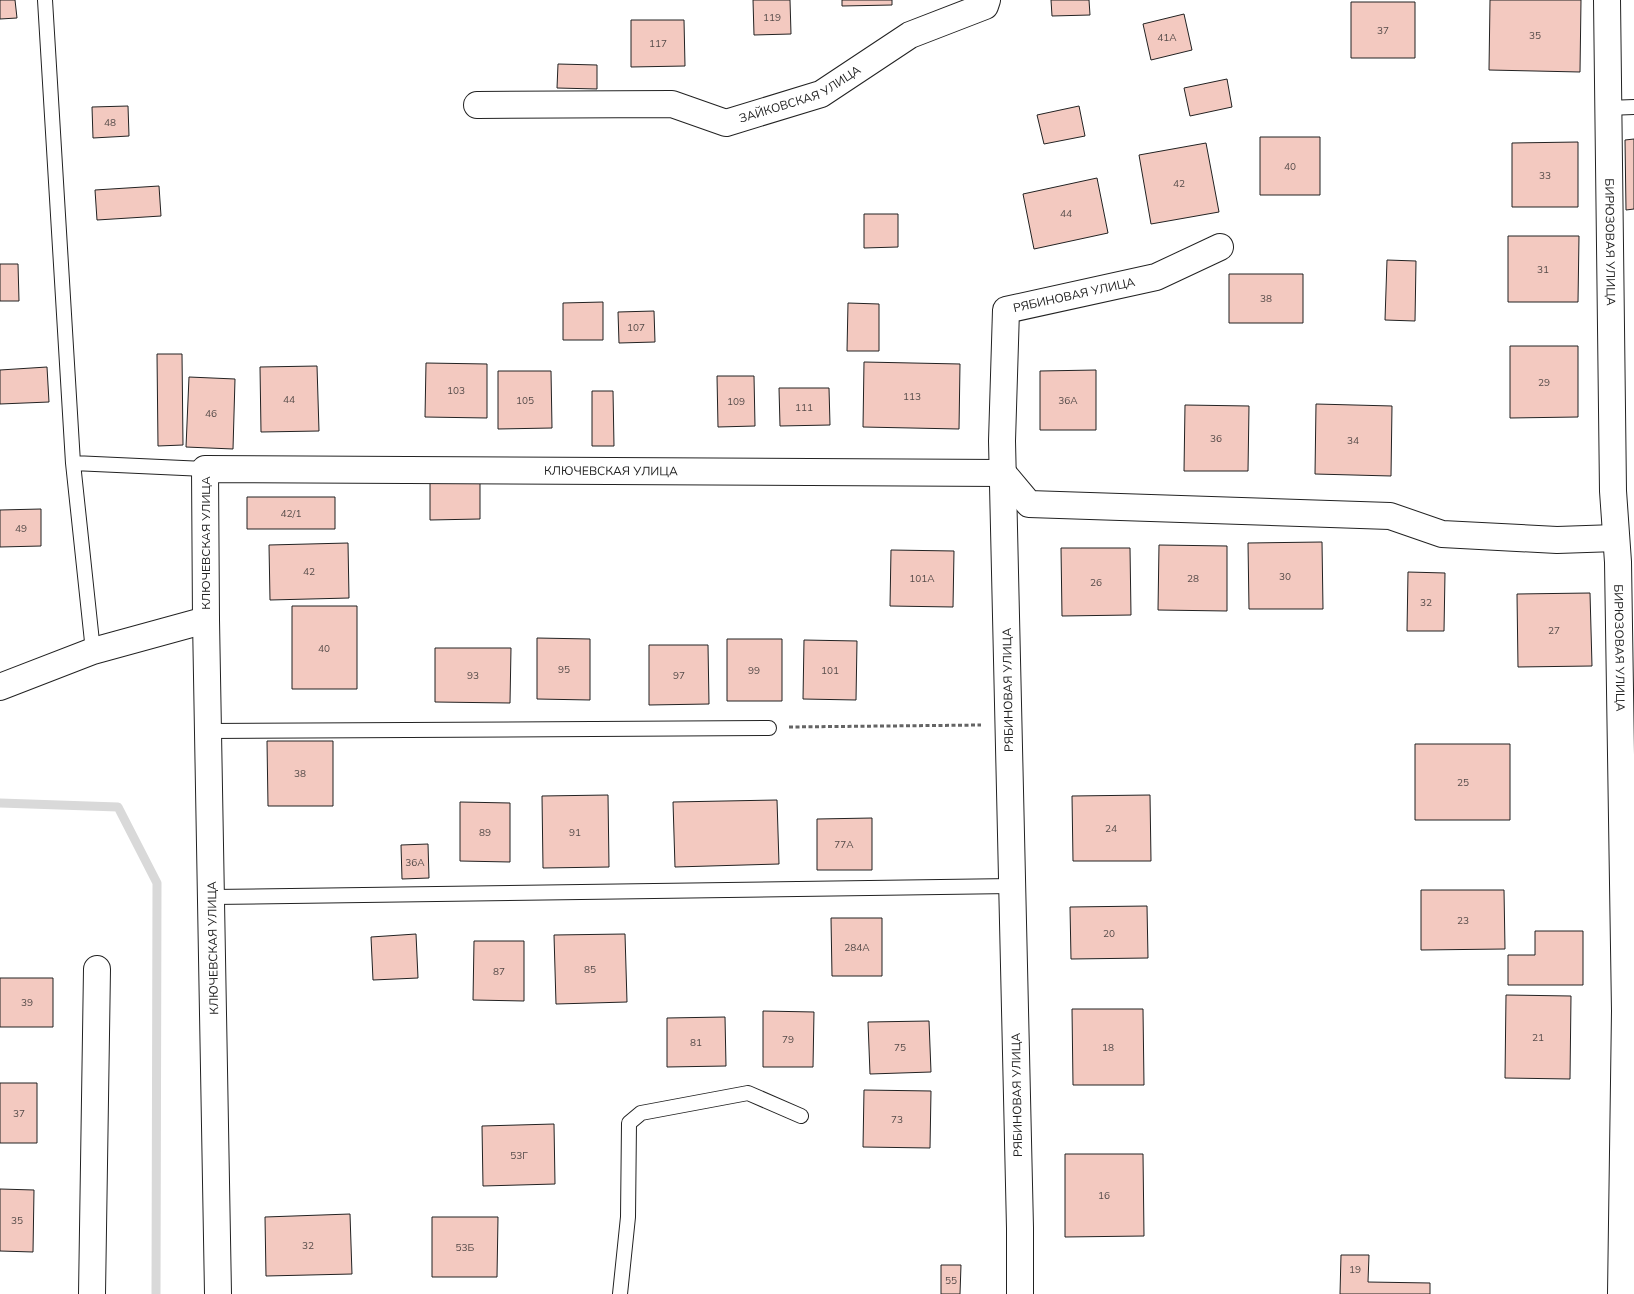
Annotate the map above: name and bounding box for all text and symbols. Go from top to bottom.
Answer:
house number: 119 [763,11,781,24]
house number: 37 [1377,24,1389,37]
house number: 35 [1529,29,1541,42]
house number: 41А [1157,31,1177,44]
house number: 117 [649,37,667,50]
street label: ЗАЙКОВСКАЯ УЛИЦА [737,62,863,126]
house number: 48 [104,116,116,129]
house number: 40 [1284,160,1296,173]
house number: 33 [1539,169,1551,182]
house number: 42 [1173,177,1185,190]
street label: БИРЮЗОВАЯ УЛИЦА [1602,178,1619,306]
house number: 44 [1060,207,1072,220]
house number: 31 [1537,263,1549,276]
street label: РЯБИНОВАЯ УЛИЦА [1012,274,1137,315]
house number: 38 [1260,292,1272,305]
house number: 107 [627,321,645,334]
house number: 29 [1538,376,1550,389]
house number: 103 [447,384,465,397]
house number: 113 [903,390,921,403]
house number: 44 [283,393,295,406]
house number: 105 [516,394,534,407]
house number: 36А [1058,394,1078,407]
house number: 109 [727,395,745,408]
house number: 111 [795,401,813,414]
house number: 46 [205,407,217,420]
house number: 36 [1210,432,1222,445]
house number: 34 [1347,434,1359,447]
street label: КЛЮЧЕВСКАЯ УЛИЦА [544,463,678,478]
street label: КЛЮЧЕВСКАЯ УЛИЦА [198,476,213,610]
house number: 42/1 [281,507,301,520]
house number: 49 [15,522,27,535]
house number: 42 [303,565,315,578]
house number: 30 [1279,570,1291,583]
house number: 101А [909,572,935,585]
house number: 28 [1187,572,1199,585]
house number: 26 [1090,576,1102,589]
street label: БИРЮЗОВАЯ УЛИЦА [1611,584,1628,712]
house number: 32 [1420,596,1432,609]
house number: 27 [1548,624,1560,637]
street label: РЯБИНОВАЯ УЛИЦА [999,628,1016,752]
house number: 40 [318,642,330,655]
house number: 95 [558,663,570,676]
house number: 99 [748,664,760,677]
house number: 101 [821,664,839,677]
house number: 93 [467,669,479,682]
house number: 97 [673,669,685,682]
house number: 38 [294,767,306,780]
house number: 25 [1457,776,1469,789]
house number: 24 [1105,822,1117,835]
house number: 89 [479,826,491,839]
house number: 91 [569,826,581,839]
house number: 77А [834,838,854,851]
house number: 36А [405,856,425,869]
street label: КЛЮЧЕВСКАЯ УЛИЦА [204,881,221,1015]
house number: 23 [1457,914,1469,927]
house number: 20 [1103,927,1115,940]
house number: 284А [844,941,870,954]
house number: 85 [584,963,596,976]
house number: 87 [493,965,505,978]
house number: 39 [21,996,33,1009]
house number: 21 [1532,1031,1544,1044]
house number: 79 [782,1033,794,1046]
street label: РЯБИНОВАЯ УЛИЦА [1008,1033,1025,1157]
house number: 81 [690,1036,702,1049]
house number: 75 [894,1041,906,1054]
house number: 18 [1102,1041,1114,1054]
house number: 37 [13,1107,25,1120]
house number: 73 [891,1113,903,1126]
house number: 53Г [510,1149,528,1162]
house number: 16 [1098,1189,1110,1202]
house number: 35 [11,1214,23,1227]
house number: 32 [302,1239,314,1252]
house number: 53Б [456,1241,475,1254]
house number: 19 [1349,1263,1361,1276]
house number: 55 [945,1274,957,1287]

